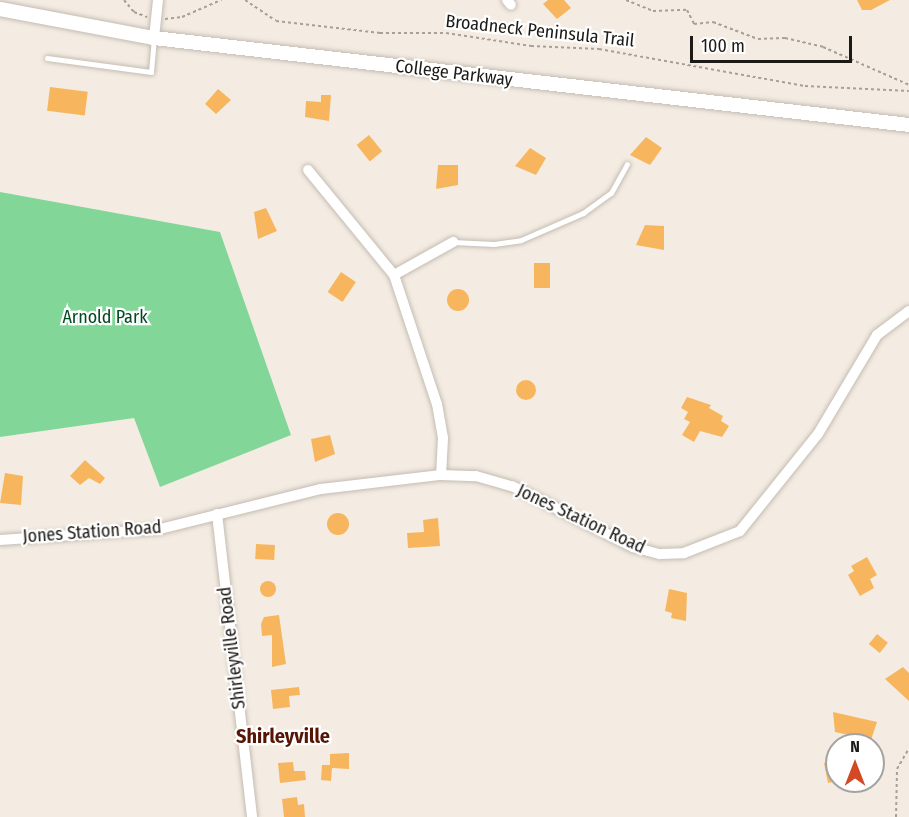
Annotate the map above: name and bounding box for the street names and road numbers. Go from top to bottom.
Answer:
street label: Broadneck Peninsula Trail [444,10,636,52]
street label: College Parkway [394,55,514,91]
street label: Jones Station Road [513,480,649,558]
street label: Jones Station Road [22,516,162,548]
street label: Shirleyville Road [214,586,250,710]

